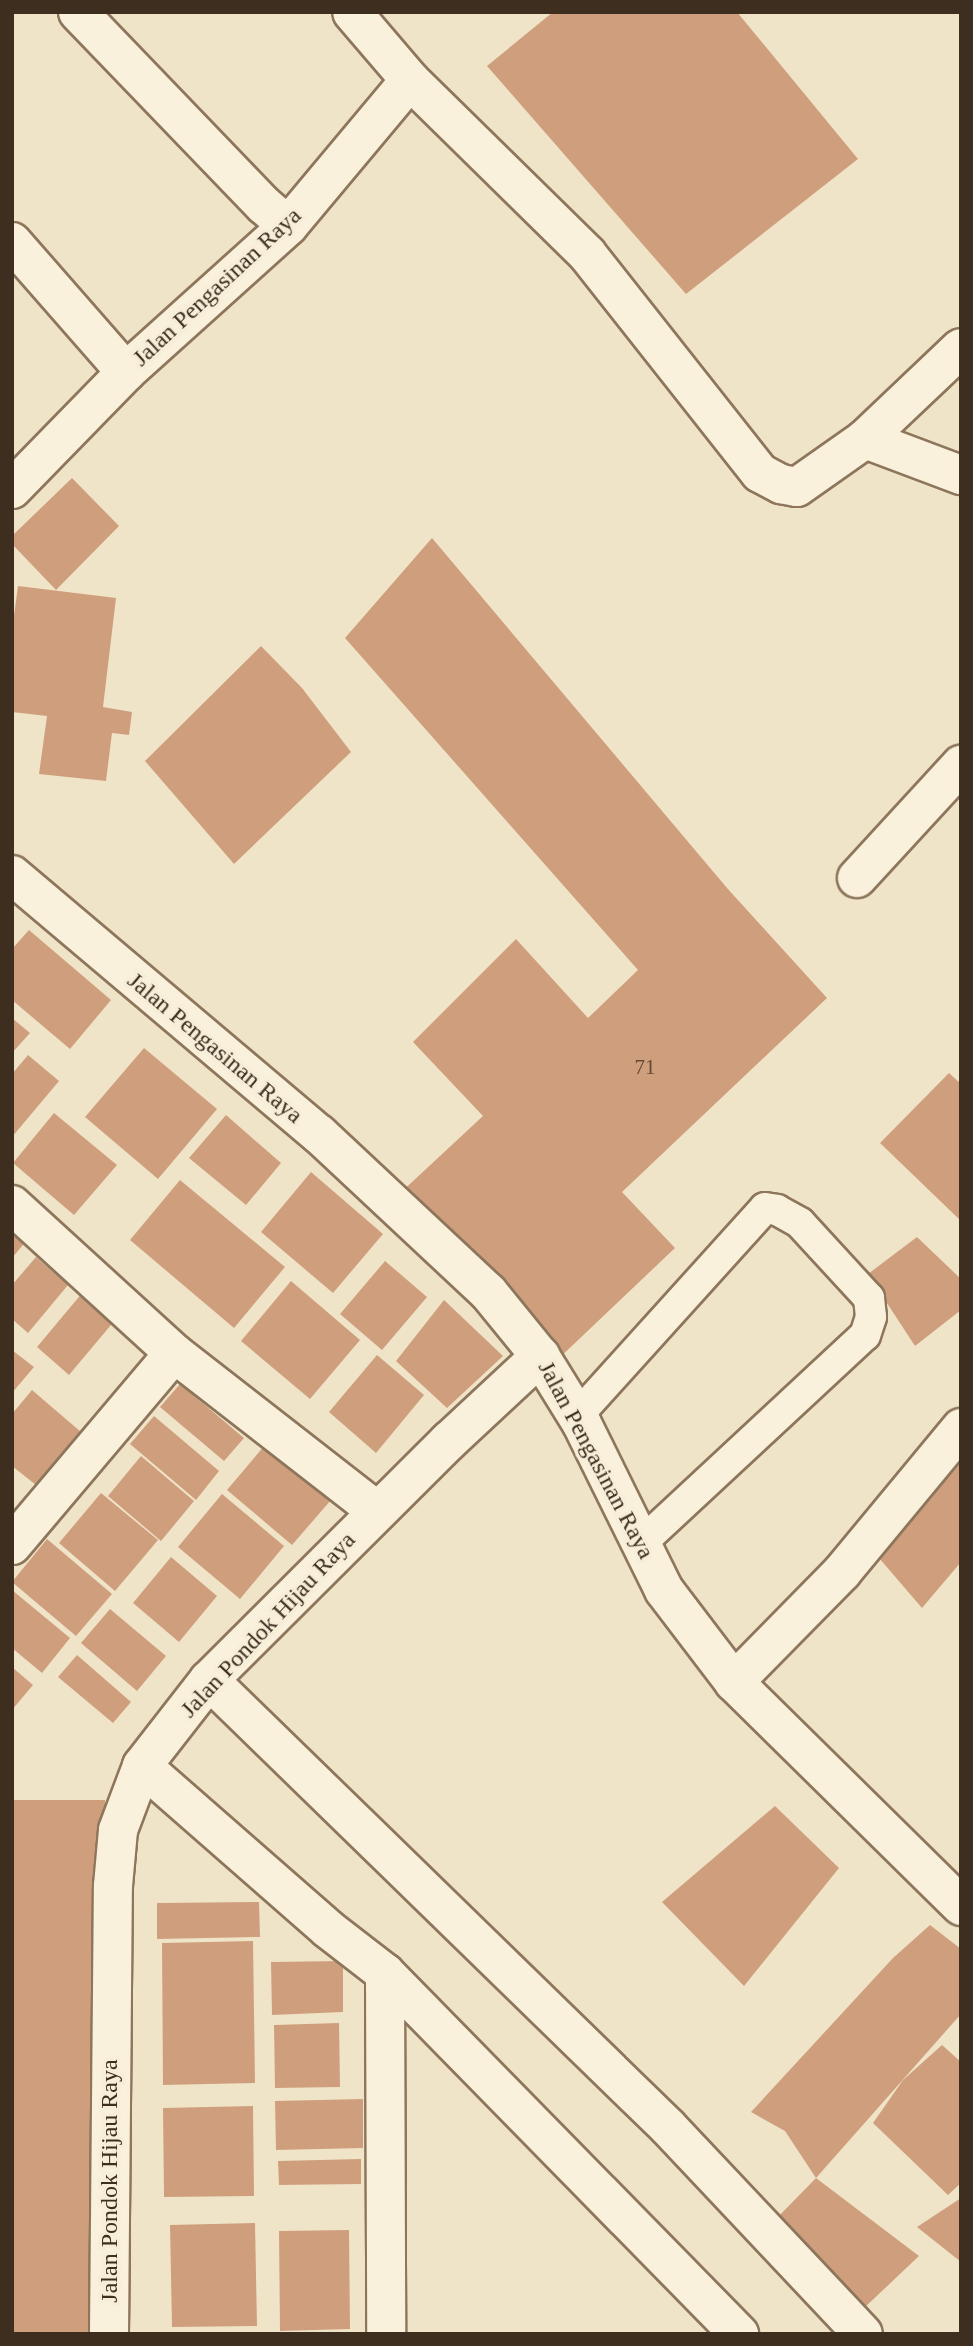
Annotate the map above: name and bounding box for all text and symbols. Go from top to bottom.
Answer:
street label: Jalan Pengasinan Raya [127,201,307,373]
street label: Jalan Pengasinan Raya [122,966,308,1130]
house number: 71 [634,1054,656,1080]
street label: Jalan Pengasinan Raya [532,1356,660,1564]
street label: Jalan Pondok Hijau Raya [175,1526,361,1724]
street label: Jalan Pondok Hijau Raya [96,2059,124,2303]

